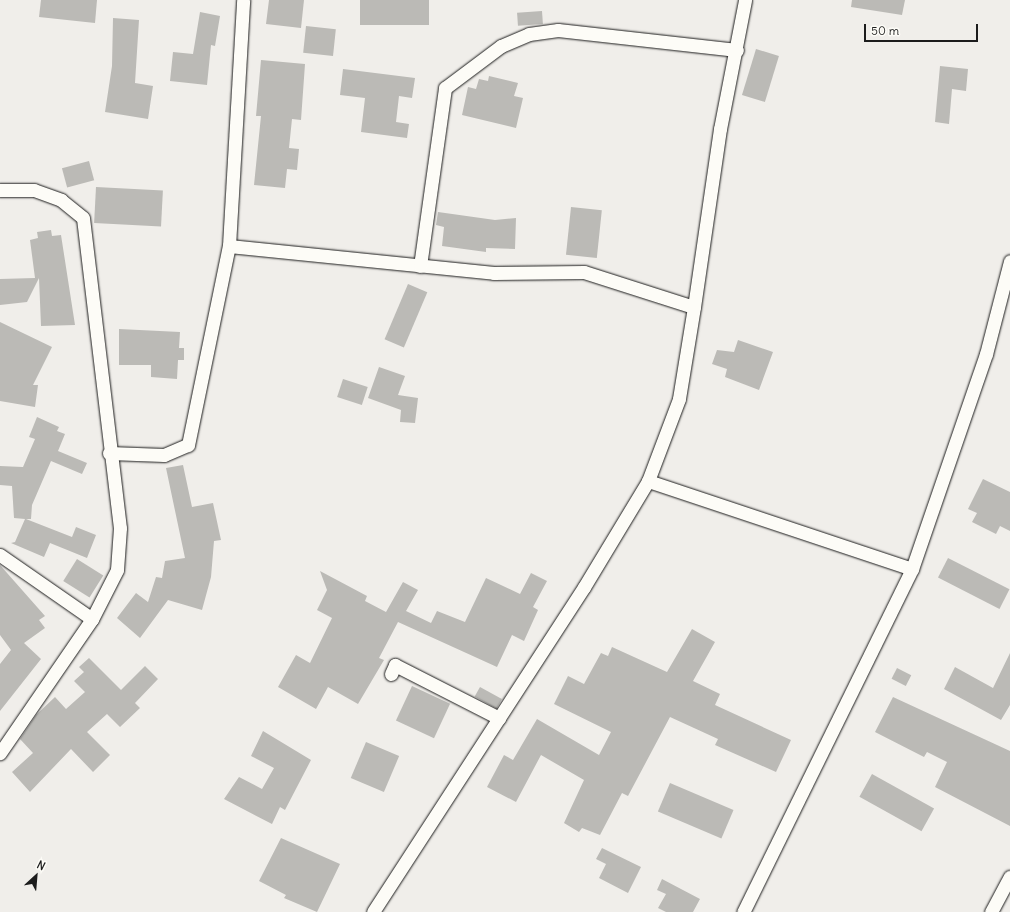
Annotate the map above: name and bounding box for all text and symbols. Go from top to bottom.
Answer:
scale bar [866,16,980,42]
text: 50 m [871,23,899,38]
north arrow [16,856,56,896]
text: N [35,857,48,873]

